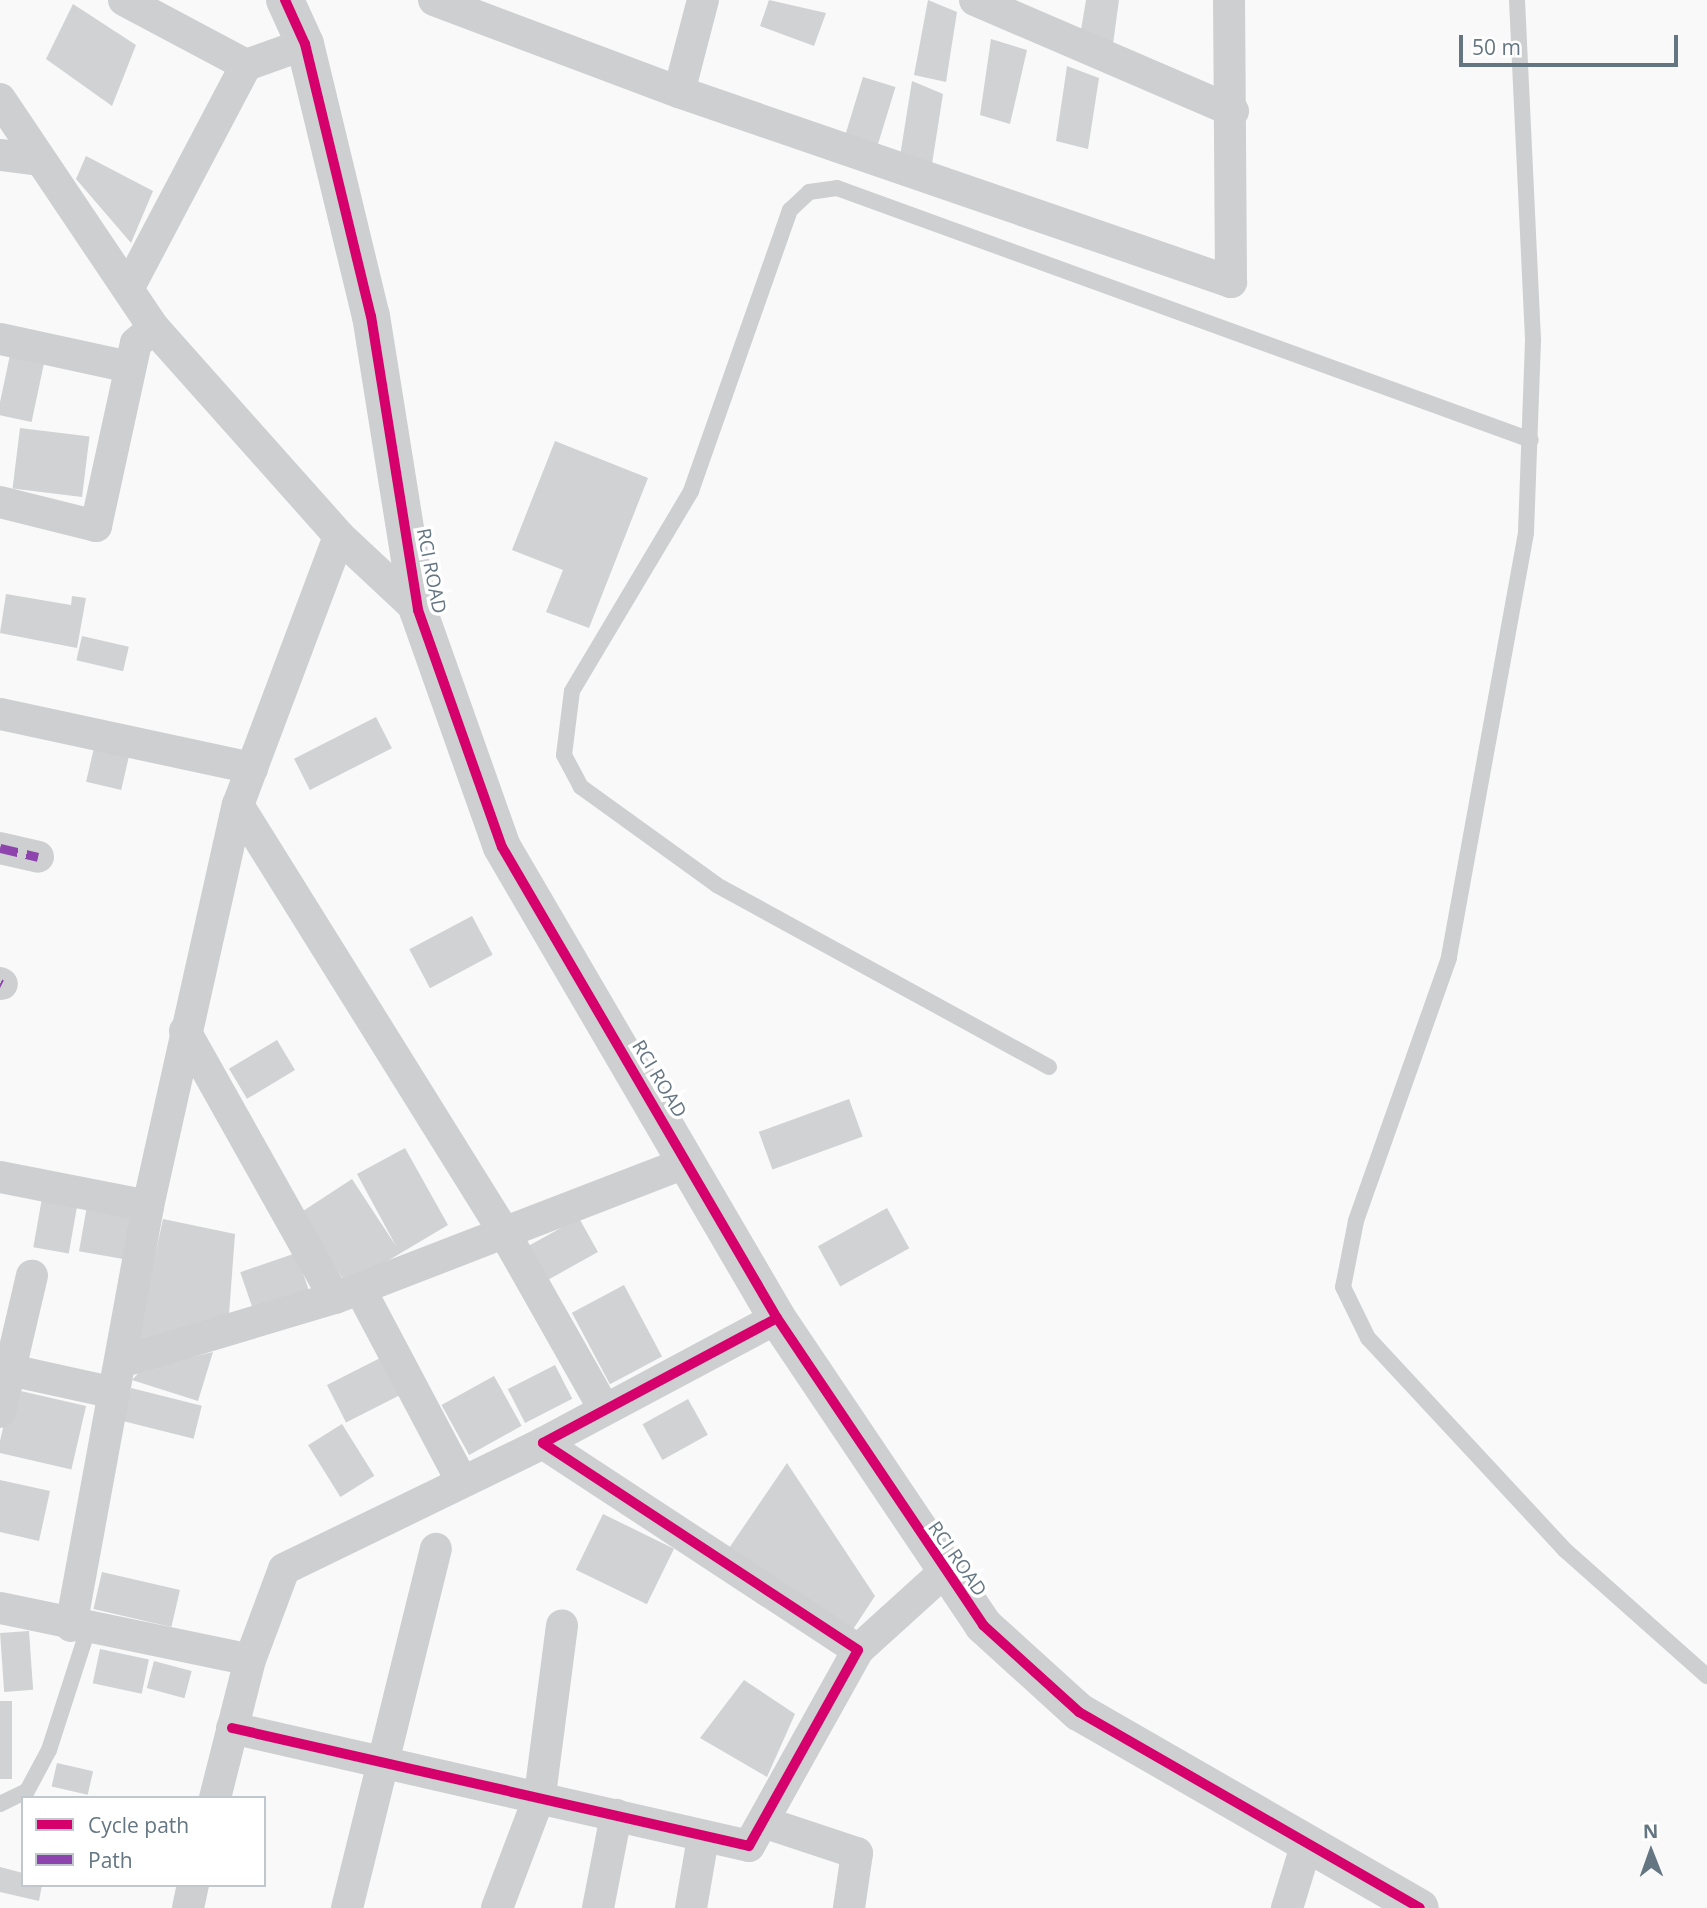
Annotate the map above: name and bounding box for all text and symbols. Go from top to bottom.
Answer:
scale bar [1462,21,1681,65]
text: 50 m [1472,33,1521,61]
street label: RCI ROAD [412,526,450,616]
street label: RCI ROAD [627,1036,691,1122]
street label: RCI ROAD [923,1517,991,1601]
legend [21,1796,266,1887]
text: Cycle path [88,1811,189,1839]
north arrow [1616,1817,1686,1887]
text: N [1643,1818,1659,1844]
text: Path [88,1846,133,1874]

